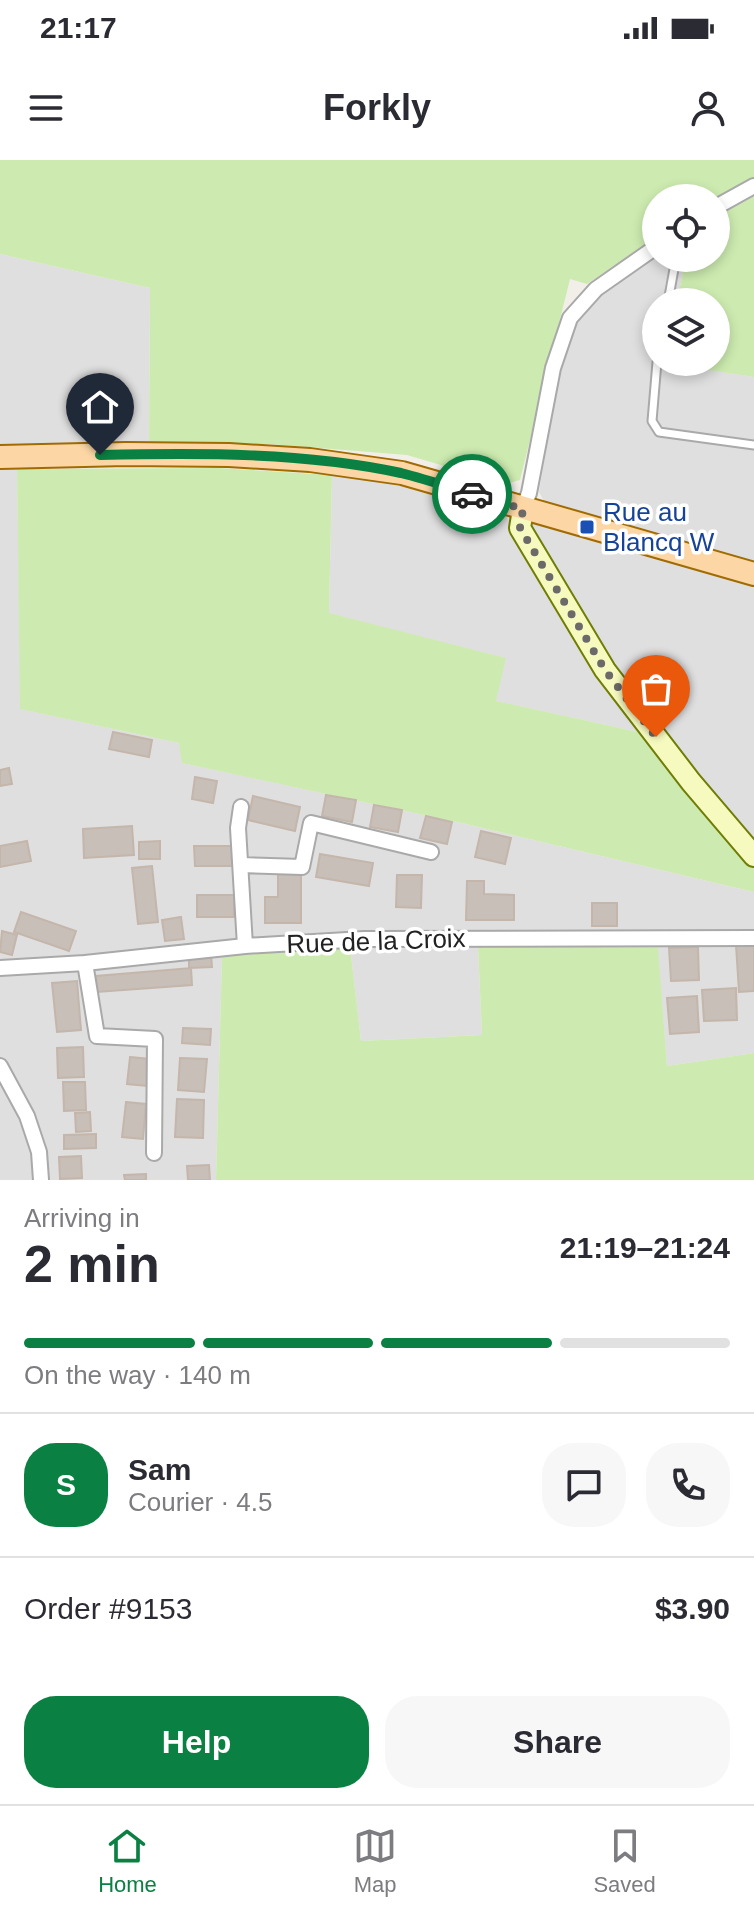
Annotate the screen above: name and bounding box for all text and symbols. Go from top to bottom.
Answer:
text: 21:17 [40,11,117,44]
icon: menu [24,86,68,130]
icon: person [686,86,730,130]
text: Forkly [323,87,431,128]
map controls [642,184,730,376]
button: locate [642,184,730,272]
button: layers [642,288,730,376]
pin [66,373,134,455]
icon: home [78,385,122,429]
courier [432,454,512,534]
icon: car [450,472,494,516]
place label: Rue au Blancq W [603,497,715,557]
marker: Rue au Blancq W [578,518,596,536]
pin [622,655,690,737]
icon: bag [634,667,678,711]
street label: Rue de la Croix [286,923,466,959]
text: Arriving in [24,1203,140,1233]
text: 21:19–21:24 [560,1231,730,1264]
text: 2 min [24,1235,160,1293]
text: On the way · 140 m [24,1360,251,1390]
button: chat [542,1443,626,1527]
button: phone [646,1443,730,1527]
text: Sam [128,1453,191,1486]
text: S [56,1468,76,1501]
text: Courier · 4.5 [128,1487,273,1517]
text: Order #9153 [24,1592,192,1625]
text: $3.90 [655,1592,730,1625]
button: Help [24,1696,369,1788]
button: Share [385,1696,730,1788]
tab: Home [98,1824,157,1898]
tab: Map [353,1824,397,1898]
tab: Saved [593,1824,656,1898]

